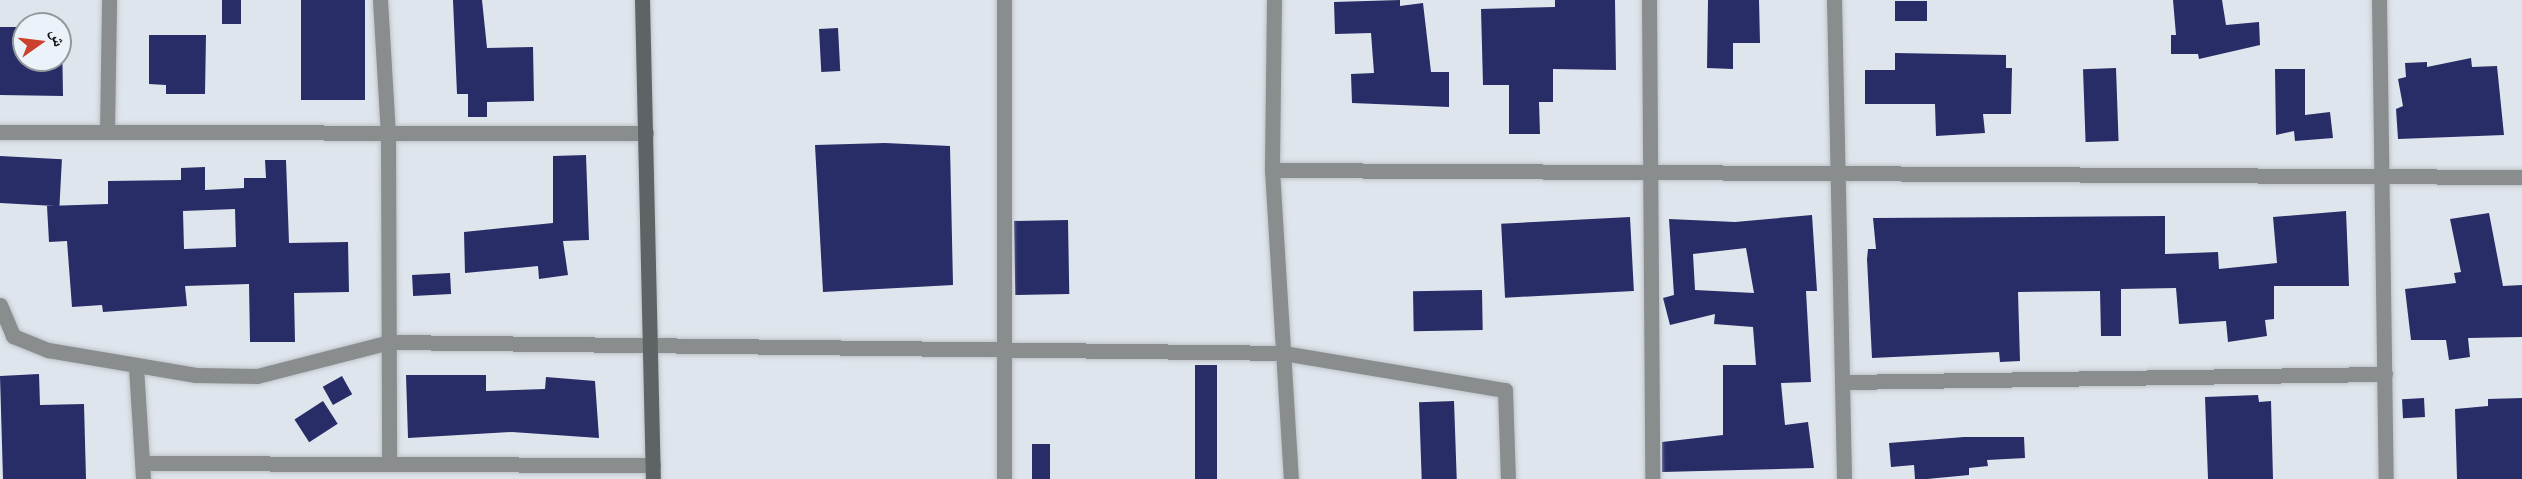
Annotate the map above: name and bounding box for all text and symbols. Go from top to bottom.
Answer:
north arrow [12,12,72,72]
text: ش [47,27,69,49]

